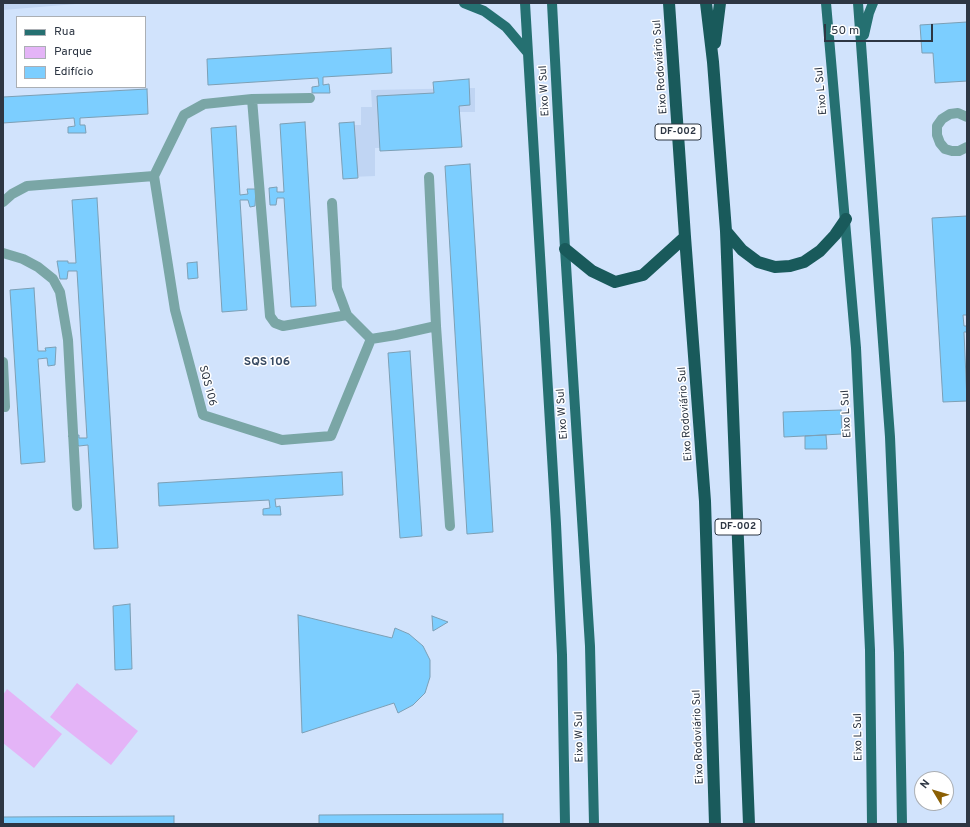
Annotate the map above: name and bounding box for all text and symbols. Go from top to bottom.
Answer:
legend [16,16,146,88]
scale bar [826,16,935,42]
street label: Eixo Rodoviário Sul [651,19,671,115]
text: 50 m [831,23,859,39]
text: Rua [54,24,75,40]
text: Parque [54,44,92,60]
text: Edifício [54,64,93,80]
street label: Eixo W Sul [537,65,553,117]
street label: Eixo L Sul [813,67,831,115]
road number: DF-002 [655,124,701,140]
district label: SQS 106 [244,356,290,370]
street label: SQS 106 [195,364,219,408]
street label: Eixo Rodoviário Sul [676,366,696,462]
street label: Eixo W Sul [555,388,571,440]
street label: Eixo L Sul [839,390,855,438]
road number: DF-002 [715,519,761,535]
street label: Eixo Rodoviário Sul [691,689,707,785]
street label: Eixo W Sul [573,711,587,763]
street label: Eixo L Sul [852,713,866,761]
north arrow [914,771,954,811]
text: N [917,777,933,792]

